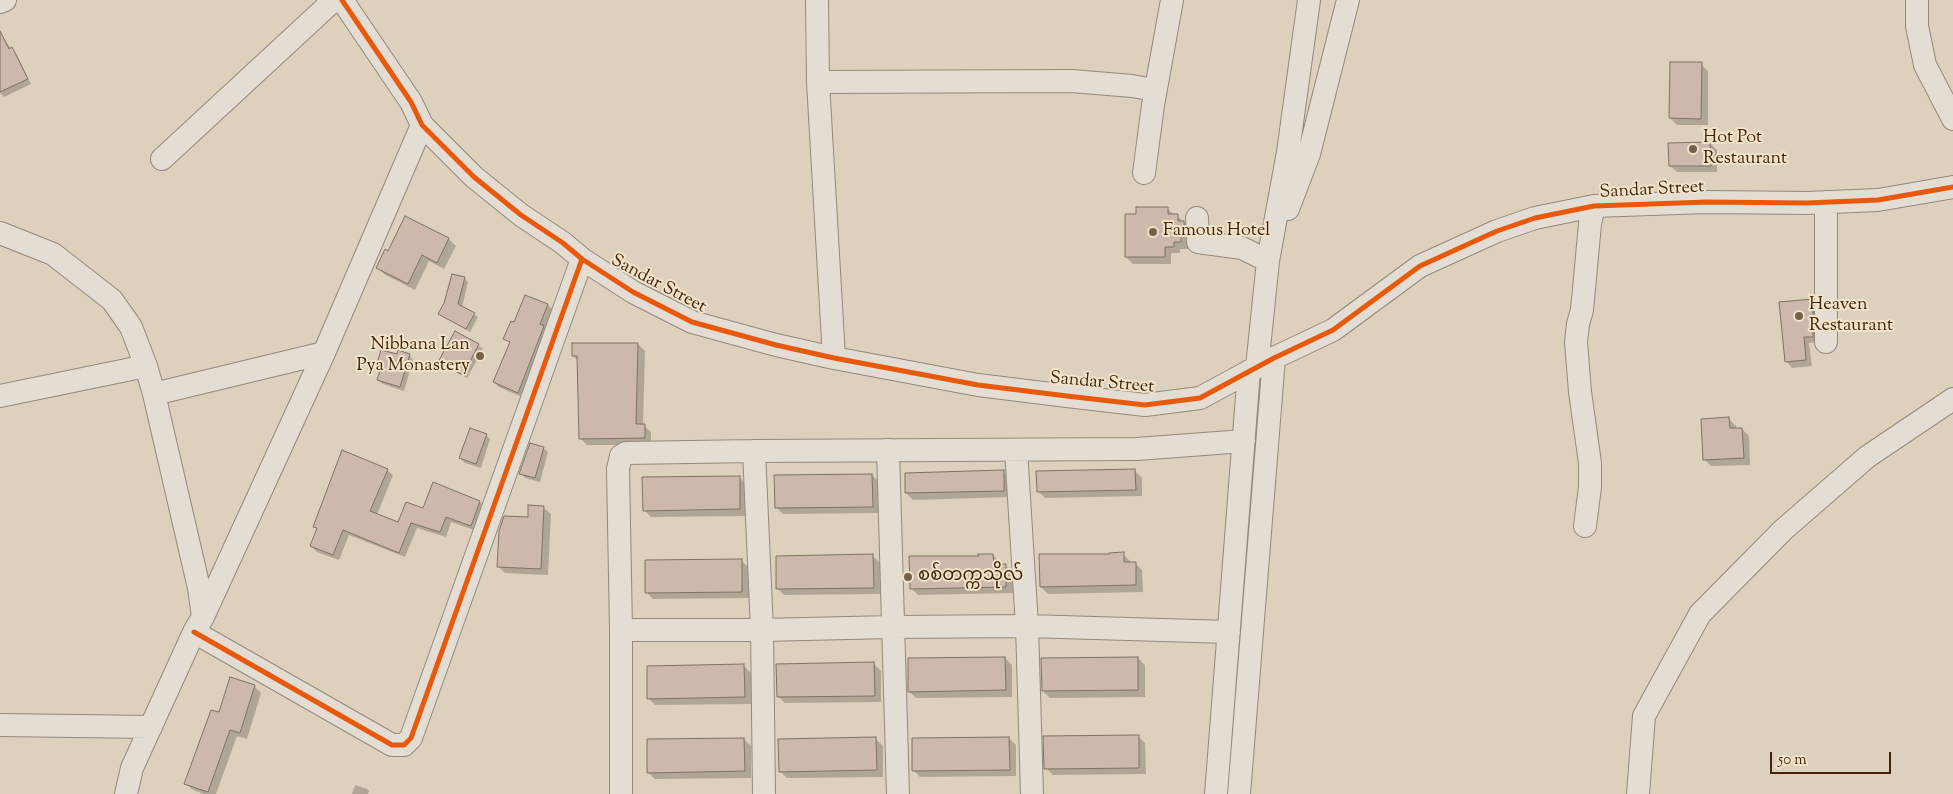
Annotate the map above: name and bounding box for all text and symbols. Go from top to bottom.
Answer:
place label: Hot Pot Restaurant [1703,128,1787,170]
marker: Hot Pot Restaurant [1687,143,1699,155]
street label: Sandar Street [1599,177,1705,205]
place label: Famous Hotel [1163,221,1270,243]
marker: Famous Hotel [1147,226,1159,238]
street label: Sandar Street [607,251,709,319]
place label: Heaven Restaurant [1809,295,1893,338]
marker: Heaven Restaurant [1793,310,1805,322]
place label: Nibbana Lan Pya Monastery [357,335,470,378]
marker: Nibbana Lan Pya Monastery [474,350,486,362]
street label: Sandar Street [1049,369,1155,399]
place label: စစ်‌တက္ကသိုလ် [918,566,1023,588]
marker: စစ်‌တက္ကသိုလ် [902,571,914,583]
scale bar [1773,742,1894,774]
text: 50 m [1778,750,1807,771]

